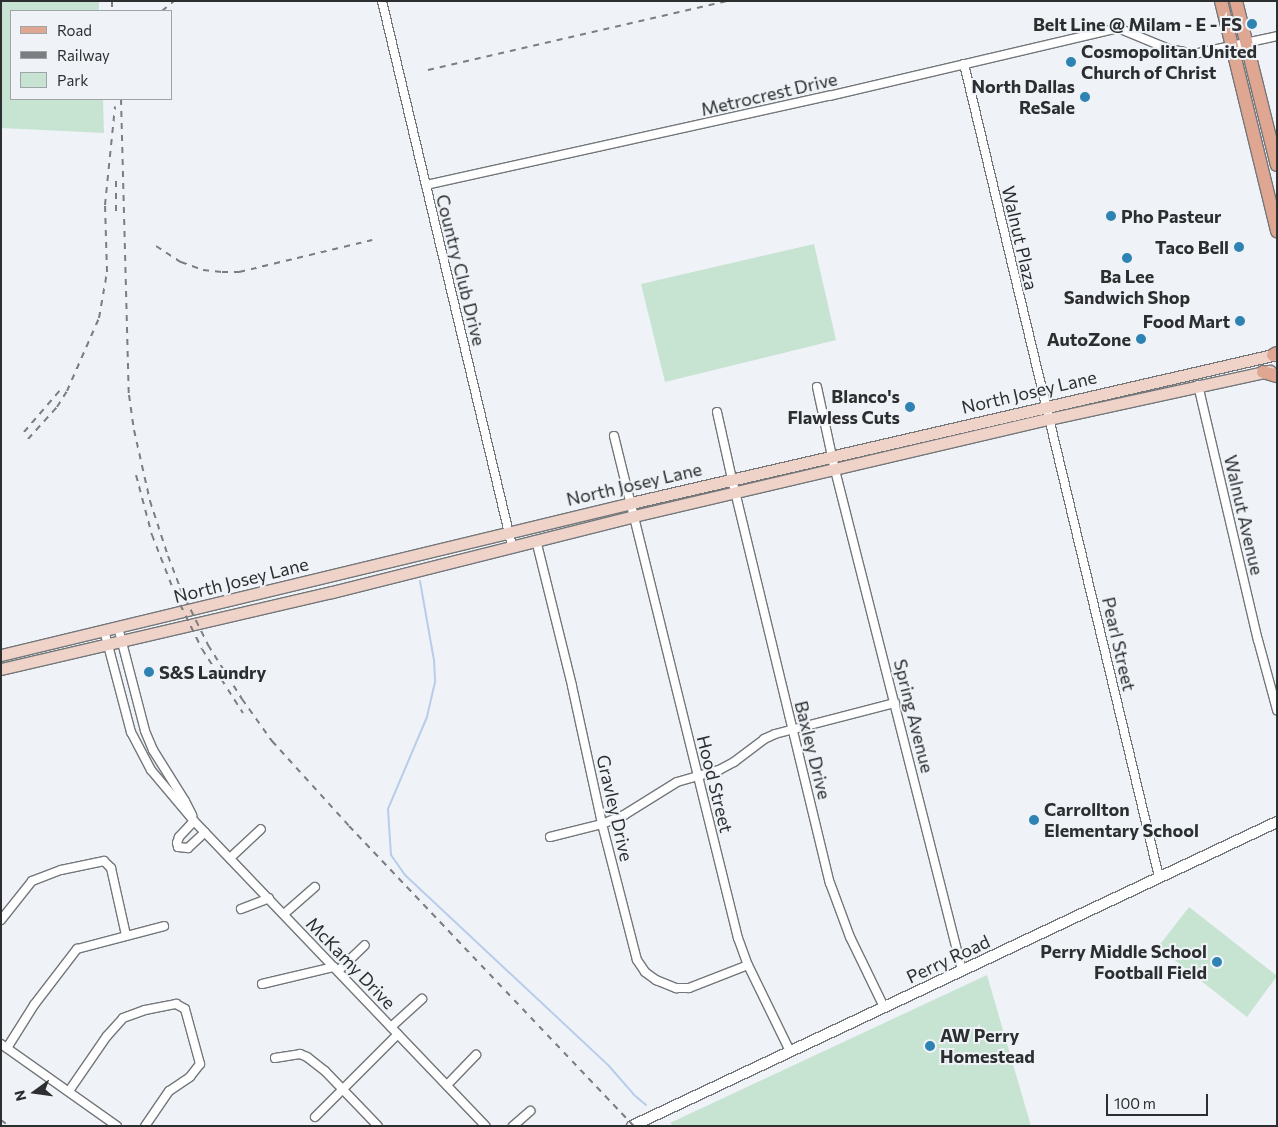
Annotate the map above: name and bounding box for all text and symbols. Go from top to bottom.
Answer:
legend [10,10,172,100]
place label: Belt Line @ Milam - E - FS [1033,13,1242,35]
marker: Belt Line @ Milam - E - FS [1246,18,1258,30]
text: Road [57,21,92,39]
place label: Cosmopolitan United Church of Christ [1081,41,1257,84]
text: Railway [57,46,110,64]
marker: Cosmopolitan United Church of Christ [1065,56,1077,68]
street label: Metrocrest Drive [699,68,839,120]
text: Park [57,71,88,89]
place label: North Dallas ReSale [971,76,1075,118]
marker: North Dallas ReSale [1079,91,1091,103]
street label: Walnut Plaza [998,184,1042,292]
street label: Country Club Drive [432,192,490,348]
place label: Pho Pasteur [1121,205,1221,227]
marker: Pho Pasteur [1105,210,1117,222]
place label: Taco Bell [1155,236,1229,258]
marker: Taco Bell [1233,241,1245,253]
marker: Ba Lee Sandwich Shop [1121,252,1133,264]
place label: Ba Lee Sandwich Shop [1064,266,1190,308]
place label: Food Mart [1143,310,1230,332]
marker: Food Mart [1234,315,1246,327]
place label: AutoZone [1047,328,1131,350]
marker: AutoZone [1135,333,1147,345]
street label: North Josey Lane [959,366,1099,418]
place label: Blanco's Flawless Cuts [787,386,900,428]
marker: Blanco's Flawless Cuts [904,401,916,413]
street label: Walnut Avenue [1220,453,1268,577]
street label: North Josey Lane [564,458,704,510]
street label: North Josey Lane [171,553,311,607]
street label: Pearl Street [1098,595,1140,693]
street label: Spring Avenue [889,657,939,775]
place label: S&S Laundry [159,661,266,683]
marker: S&S Laundry [143,666,155,678]
street label: Baxley Drive [790,699,836,801]
street label: Hood Street [692,733,738,835]
street label: Gravley Drive [592,753,638,863]
place label: Carrollton Elementary School [1044,799,1199,842]
marker: Carrollton Elementary School [1028,814,1040,826]
street label: McKamy Drive [302,913,400,1013]
street label: Perry Road [903,930,993,988]
place label: Perry Middle School Football Field [1040,941,1207,984]
marker: Perry Middle School Football Field [1211,956,1223,968]
place label: AW Perry Homestead [940,1025,1035,1068]
marker: AW Perry Homestead [924,1040,936,1052]
north arrow [10,1067,60,1117]
scale bar [1108,1084,1210,1116]
text: N [10,1089,29,1103]
text: 100 m [1114,1094,1156,1112]

